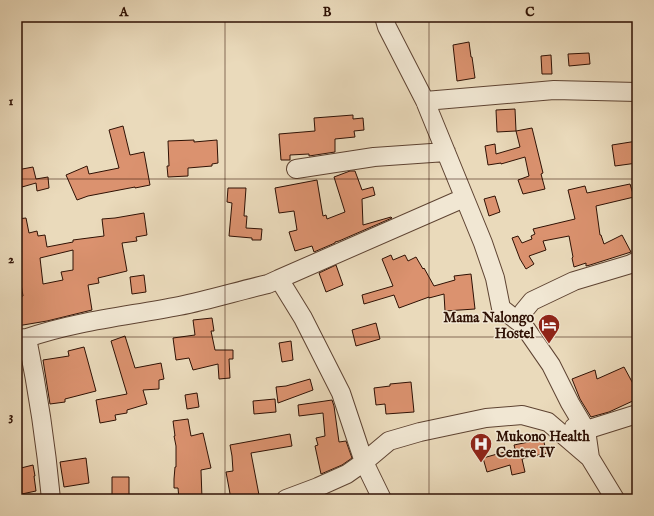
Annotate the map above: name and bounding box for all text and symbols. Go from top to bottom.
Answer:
text: A [119,4,130,21]
text: B [323,4,332,21]
text: C [525,4,535,21]
text: 1 [9,93,14,110]
text: 2 [8,251,14,268]
place label: Mama Nalongo Hostel [443,309,535,343]
hotel icon: Mama Nalongo Hostel [536,312,562,345]
text: 3 [9,408,14,425]
place label: Mukono Health Centre IV [496,428,590,462]
hospital icon: Mukono Health Centre IV [468,431,494,464]

